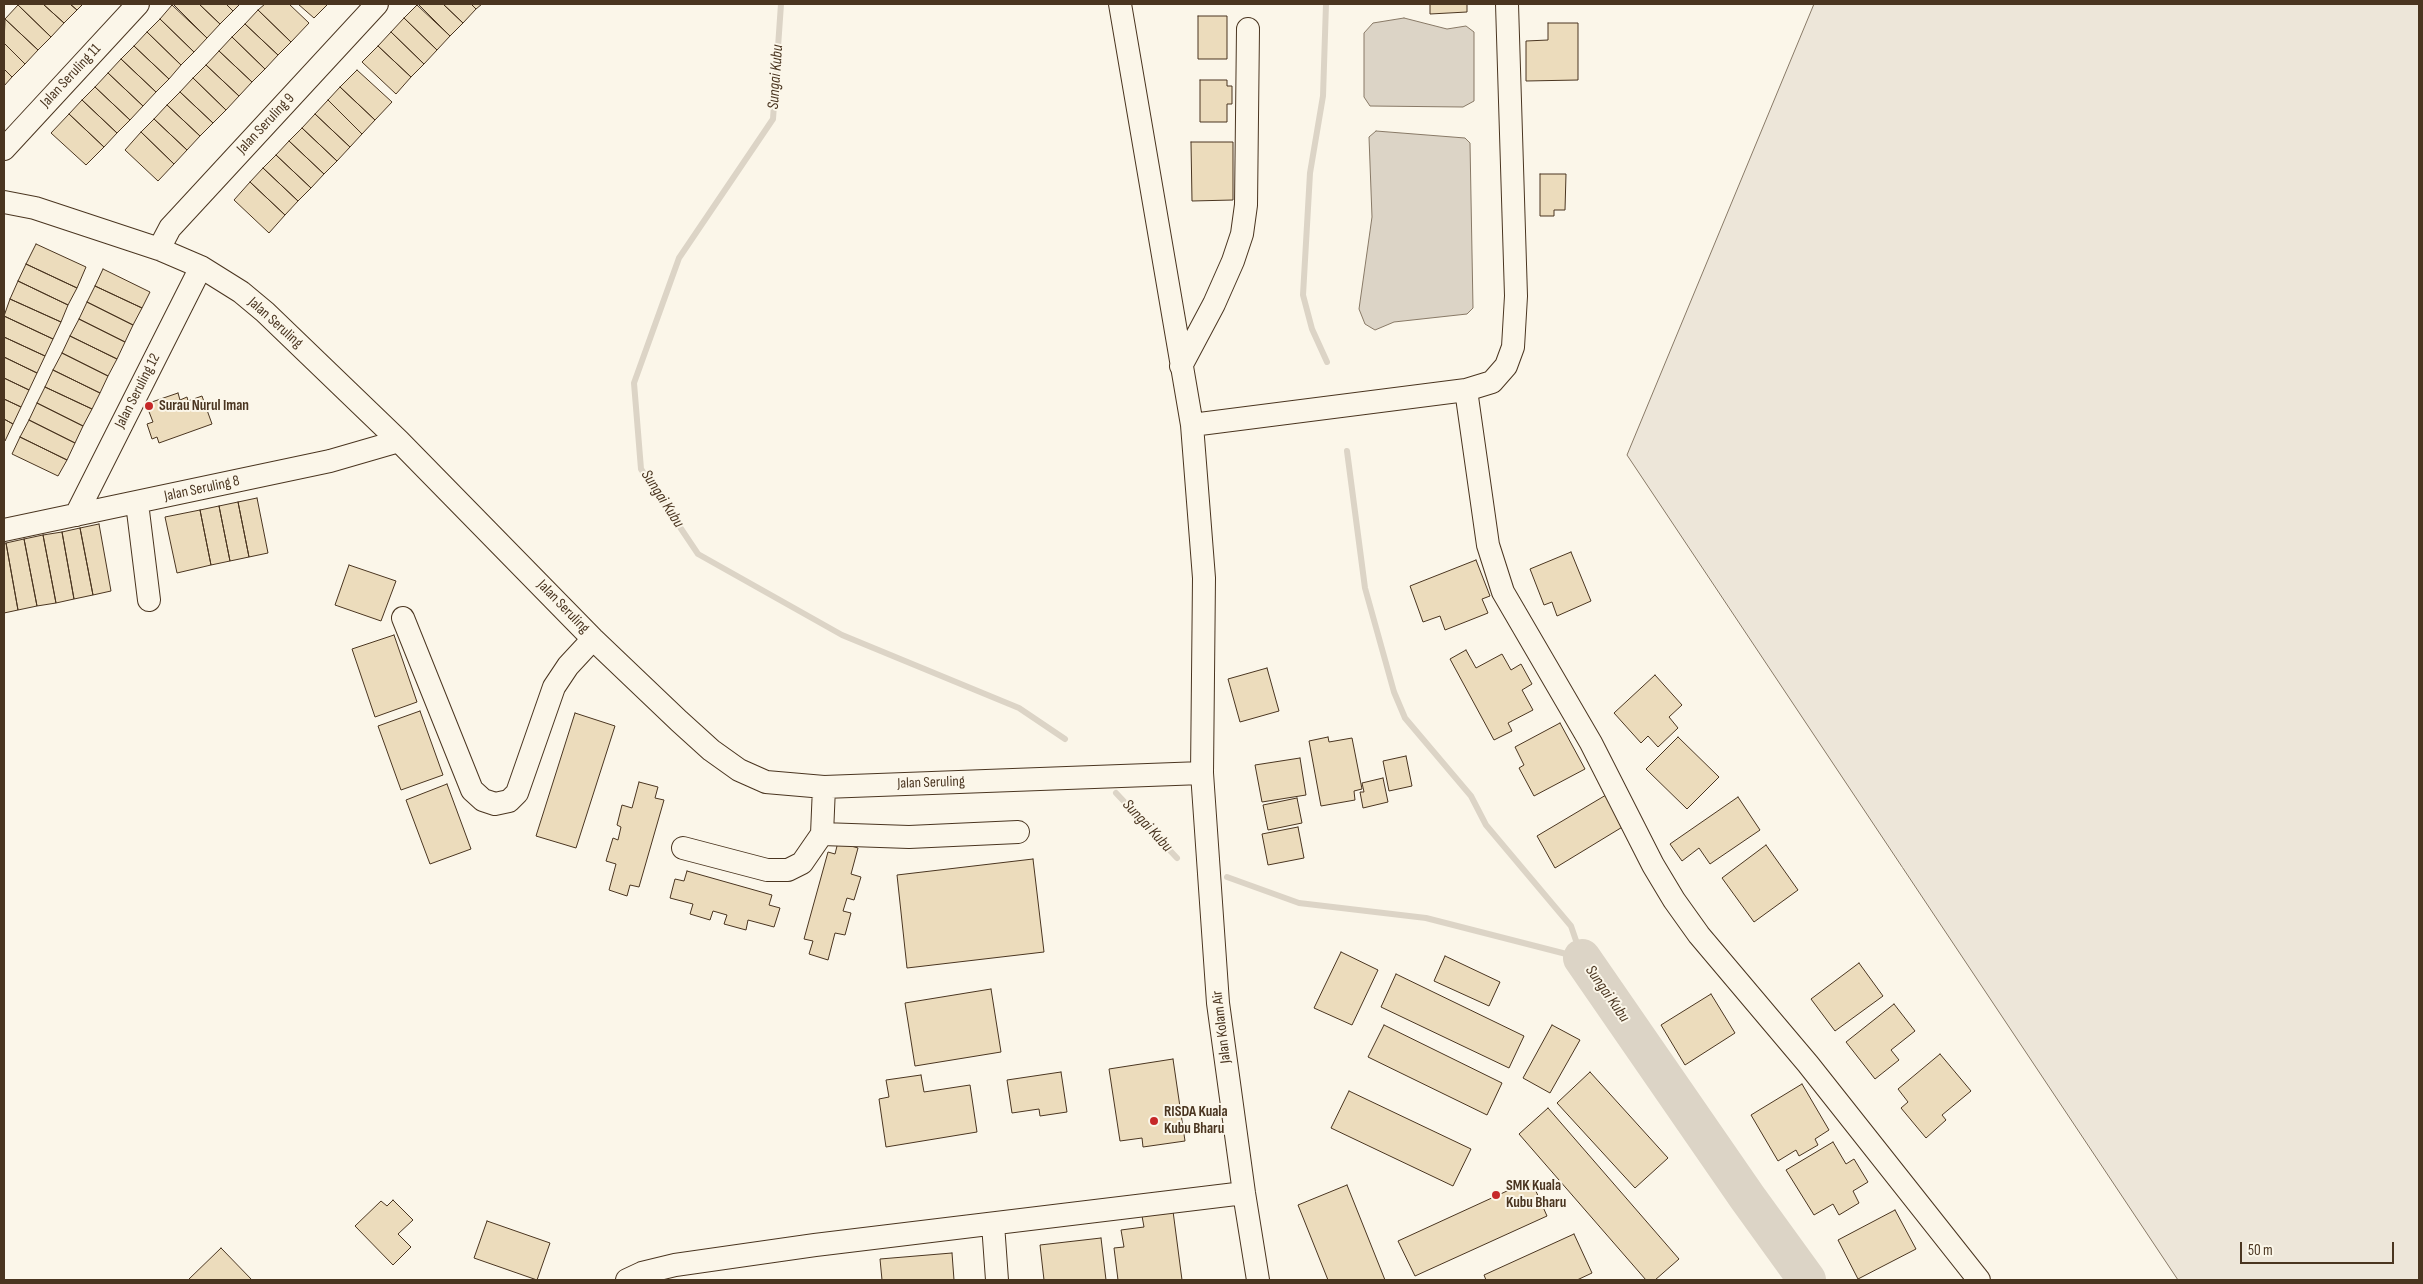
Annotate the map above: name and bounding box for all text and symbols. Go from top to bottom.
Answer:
street label: Jalan Seruling 11 [37,40,105,112]
water label: Sungai Kubu [764,44,788,110]
street label: Jalan Seruling 9 [233,90,299,158]
street label: Jalan Seruling [244,294,306,352]
street label: Jalan Seruling 12 [111,351,165,431]
place label: Surau Nurul Iman [159,397,249,415]
marker: Surau Nurul Iman [143,400,155,412]
water label: Sungai Kubu [636,467,688,531]
street label: Jalan Seruling 8 [163,472,241,506]
street label: Jalan Seruling [533,576,593,638]
street label: Jalan Seruling [897,773,965,793]
water label: Sungai Kubu [1118,796,1176,856]
water label: Sungai Kubu [1581,962,1633,1026]
street label: Jalan Kolam Air [1209,990,1235,1064]
place label: RISDA Kuala Kubu Bharu [1164,1103,1228,1138]
marker: RISDA Kuala Kubu Bharu [1148,1115,1160,1127]
place label: SMK Kuala Kubu Bharu [1506,1177,1566,1212]
marker: SMK Kuala Kubu Bharu [1490,1189,1502,1201]
scale bar [2243,1232,2397,1264]
text: 50 m [2248,1241,2273,1260]

